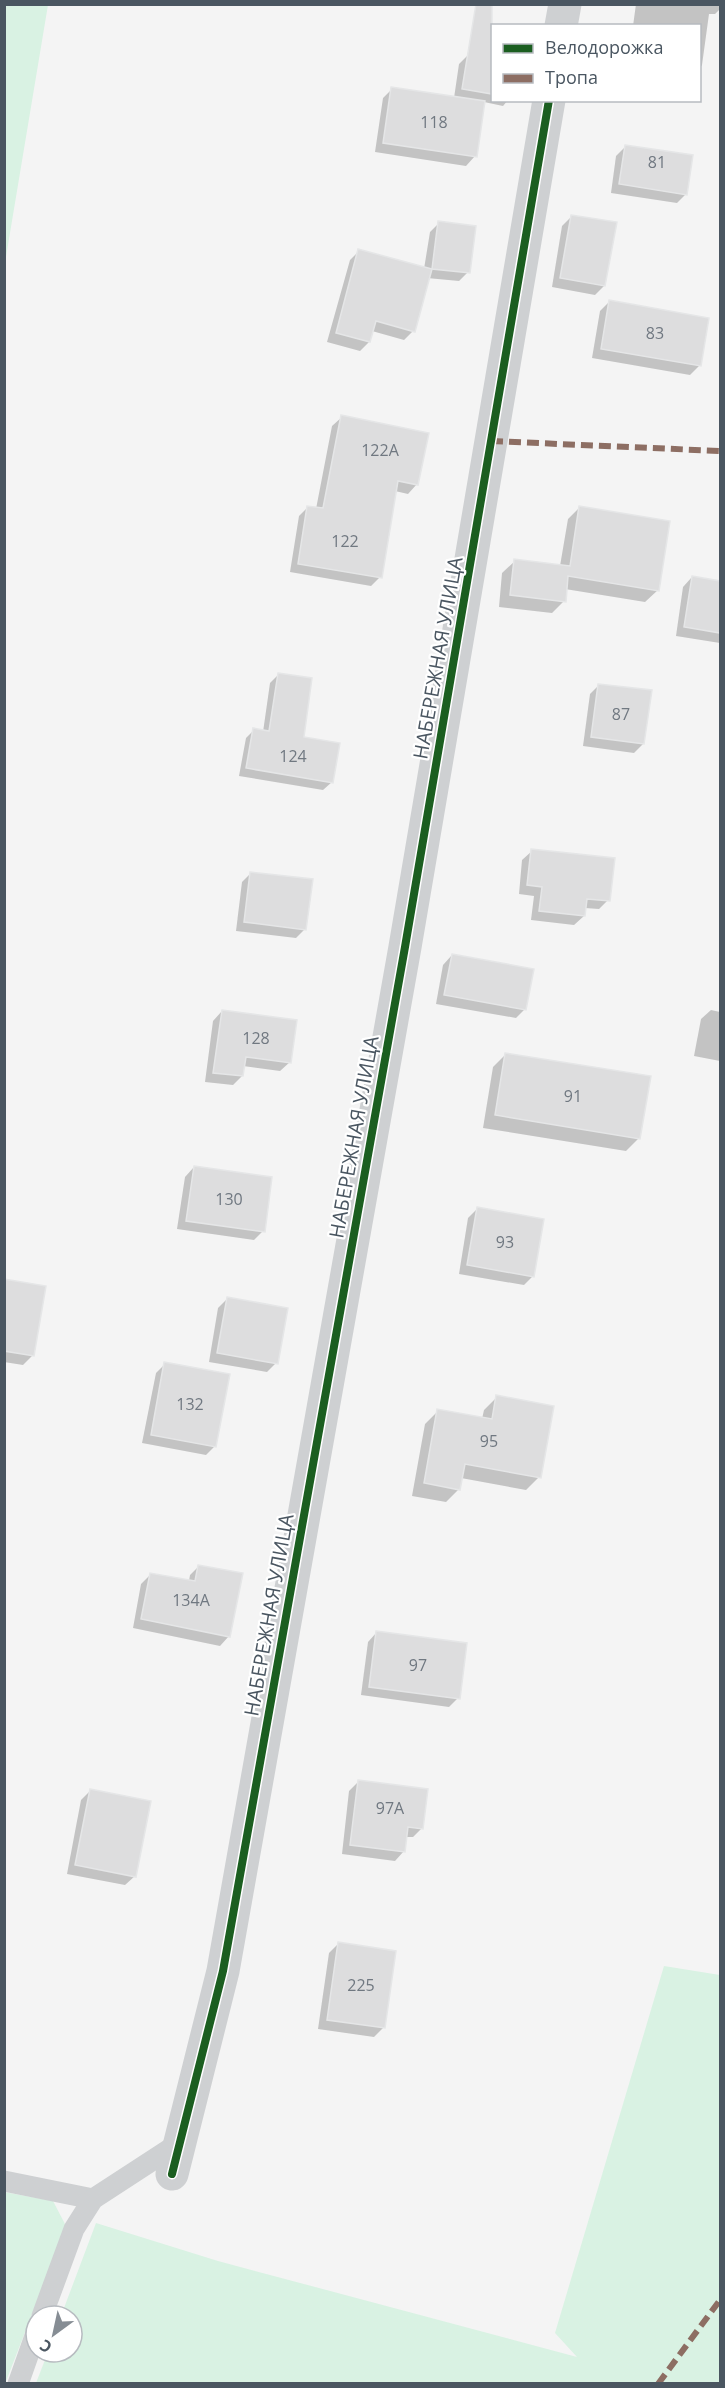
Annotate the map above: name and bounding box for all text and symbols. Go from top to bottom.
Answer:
legend [491,24,701,102]
text: Велодорожка [545,35,663,59]
text: Тропа [545,65,598,89]
house number: 118 [420,111,448,133]
house number: 81 [648,151,666,173]
house number: 83 [646,322,664,344]
house number: 122А [361,439,400,461]
house number: 122 [331,530,359,552]
street label: НАБЕРЕЖНАЯ УЛИЦА [406,554,469,761]
house number: 87 [612,703,630,725]
house number: 124 [279,745,307,767]
house number: 128 [242,1027,270,1049]
street label: НАБЕРЕЖНАЯ УЛИЦА [322,1033,385,1240]
house number: 91 [564,1085,582,1107]
house number: 130 [215,1188,243,1210]
house number: 93 [496,1231,514,1253]
house number: 132 [176,1393,204,1415]
house number: 95 [480,1430,498,1452]
street label: НАБЕРЕЖНАЯ УЛИЦА [237,1511,300,1718]
house number: 134А [172,1589,211,1611]
house number: 97 [409,1654,427,1676]
house number: 97А [376,1797,405,1819]
house number: 225 [347,1974,375,1996]
north arrow [24,2304,84,2364]
text: С [36,2335,56,2359]

